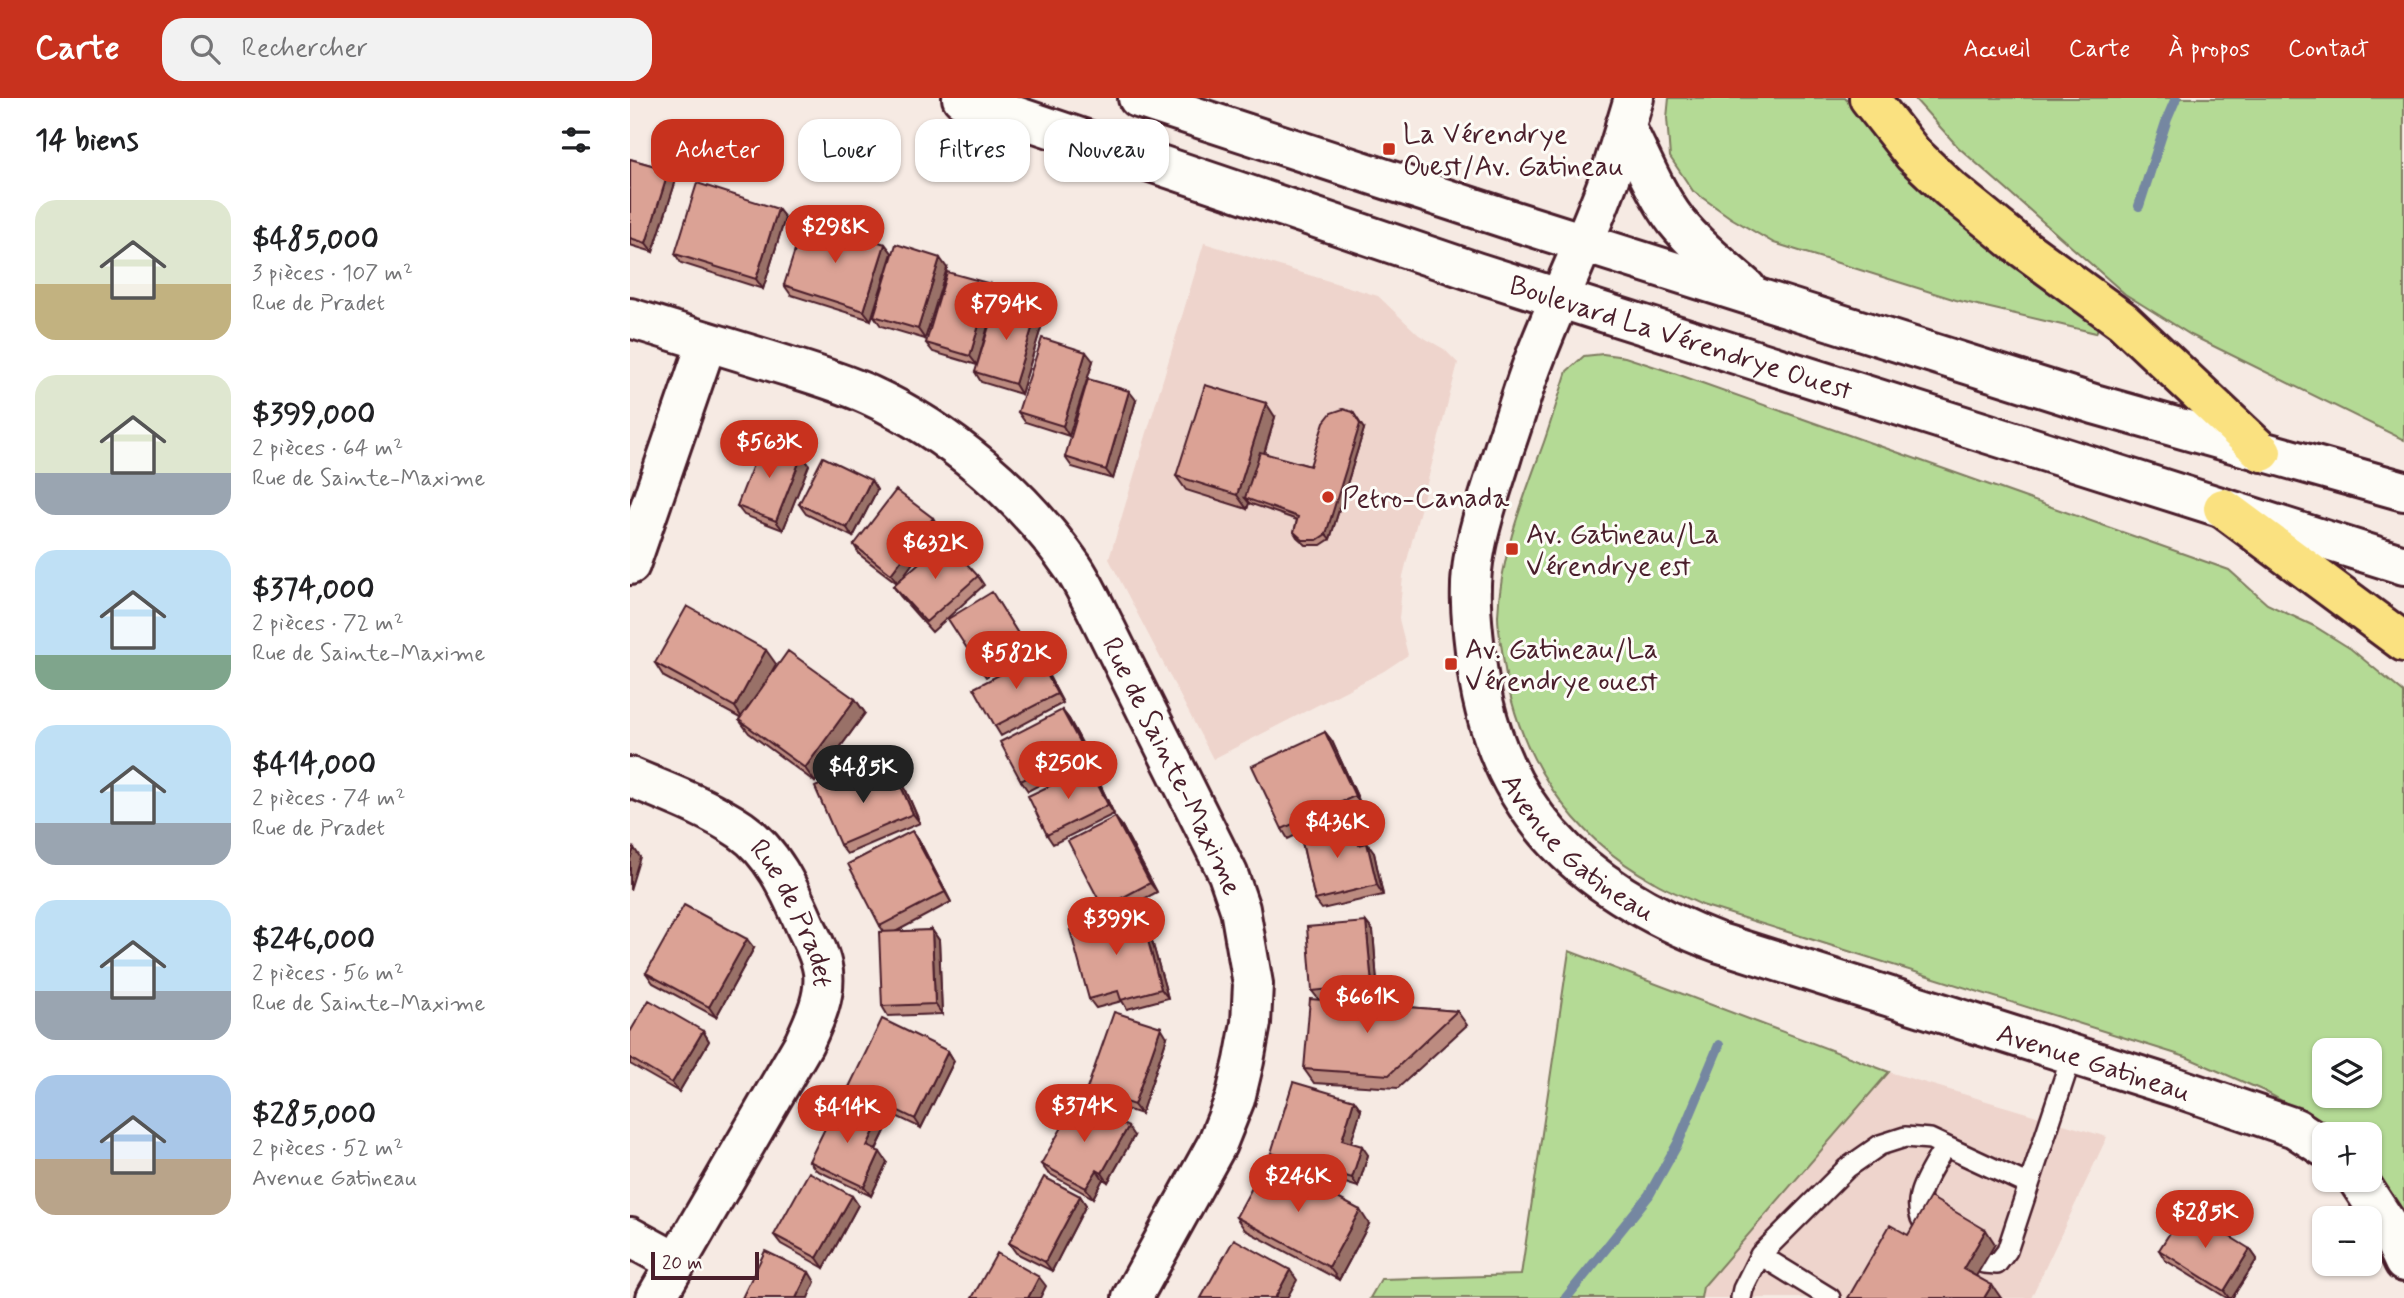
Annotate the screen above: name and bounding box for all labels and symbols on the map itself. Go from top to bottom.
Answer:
place label: La Vérendrye Ouest/Av. Gatineau [1403,117,1624,186]
marker: La Vérendrye Ouest/Av. Gatineau [1381,141,1397,157]
pin: $298K [786,206,884,265]
street label: Boulevard La Vérendrye Ouest [1505,268,1857,411]
pin: $794K [957,282,1055,342]
pin: $563K [720,420,818,480]
place label: Petro-Canada [1342,481,1509,518]
marker: Petro-Canada [1320,489,1336,505]
place label: Av. Gatineau/La Vérendrye est [1526,517,1719,586]
pin: $632K [886,522,984,581]
marker: Av. Gatineau/La Vérendrye est [1504,541,1520,557]
street label: Rue de Sainte-Maxime [1092,631,1250,901]
pin: $582K [967,632,1065,691]
place label: Av. Gatineau/La Vérendrye ouest [1465,632,1659,701]
marker: Av. Gatineau/La Vérendrye ouest [1443,656,1459,672]
pin: $250K [1019,742,1117,801]
pin: $485K [814,746,912,805]
street label: Avenue Gatineau [1491,768,1660,931]
pin: $436K [1288,800,1386,860]
street label: Rue de Pradet [741,832,840,988]
pin: $399K [1067,898,1165,957]
pin: $661K [1318,976,1416,1035]
street label: Avenue Gatineau [1992,1016,2195,1112]
pin: $374K [1035,1084,1133,1144]
pin: $414K [798,1086,896,1145]
pin: $246K [1249,1154,1347,1214]
pin: $285K [2156,1190,2254,1250]
scale bar [651,1249,760,1281]

